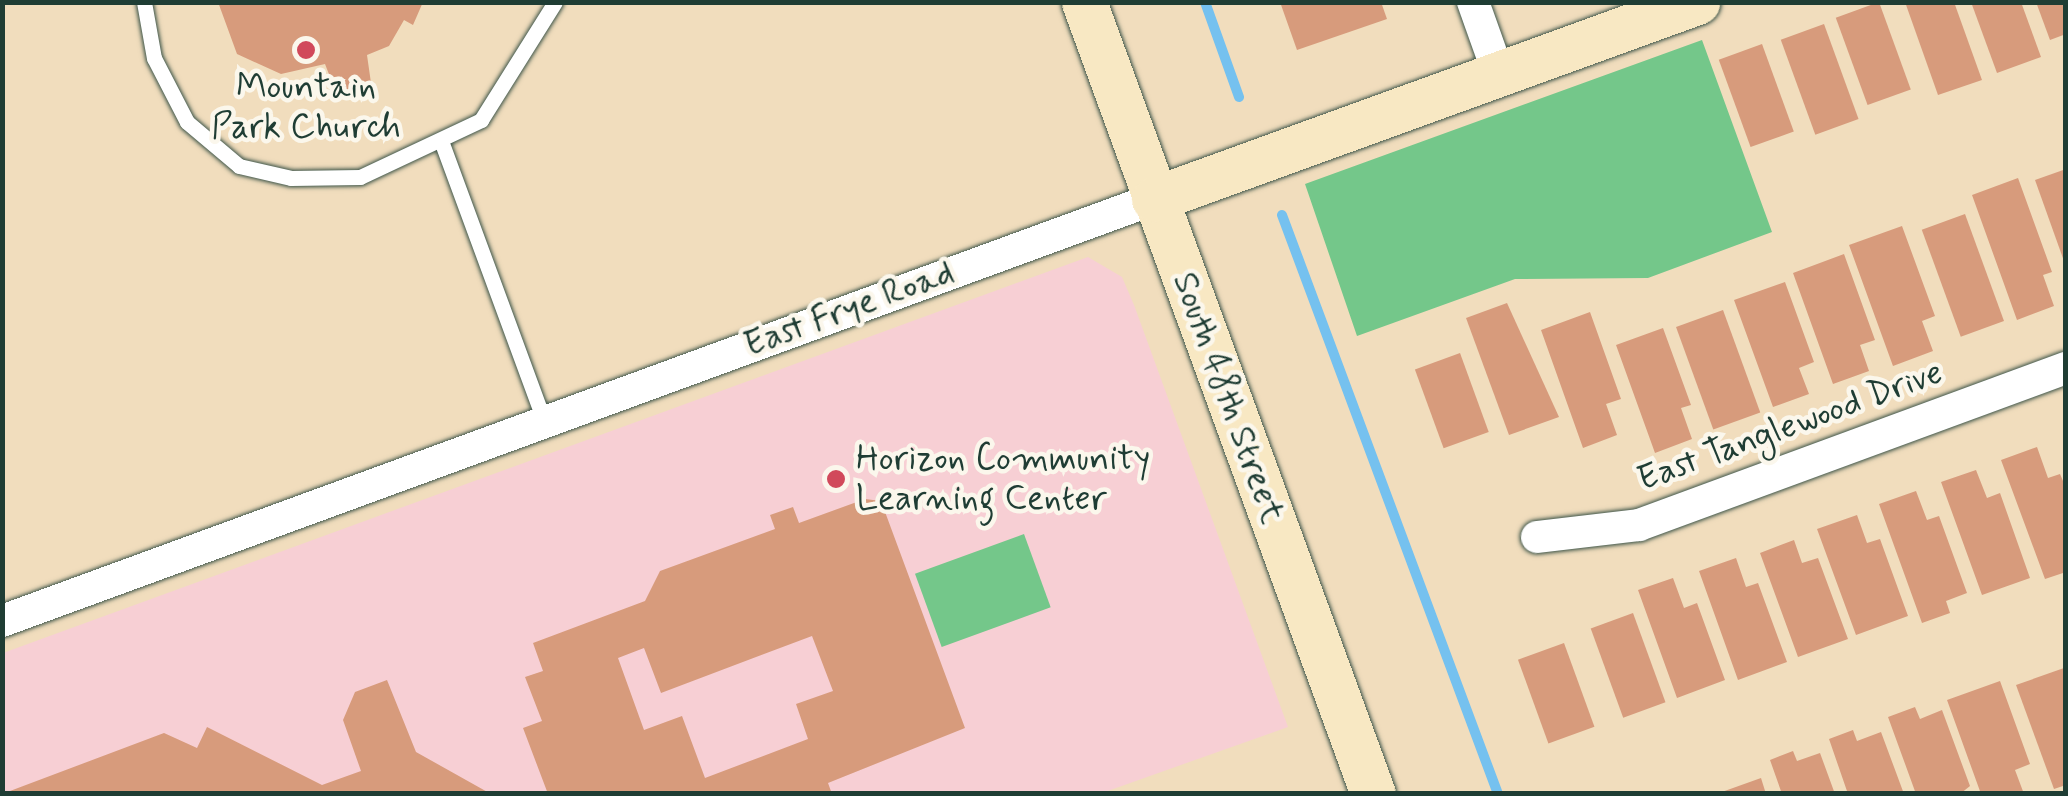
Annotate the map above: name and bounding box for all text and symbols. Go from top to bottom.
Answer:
marker: Mountain Park Church [295,39,317,61]
place label: Mountain Park Church [211,66,401,148]
street label: East Frye Road [740,252,958,366]
street label: South 48th Street [1163,267,1293,529]
street label: East Tanglewood Drive [1632,351,1948,501]
place label: Horizon Community Learning Center [856,438,1153,520]
marker: Horizon Community Learning Center [825,468,847,490]

